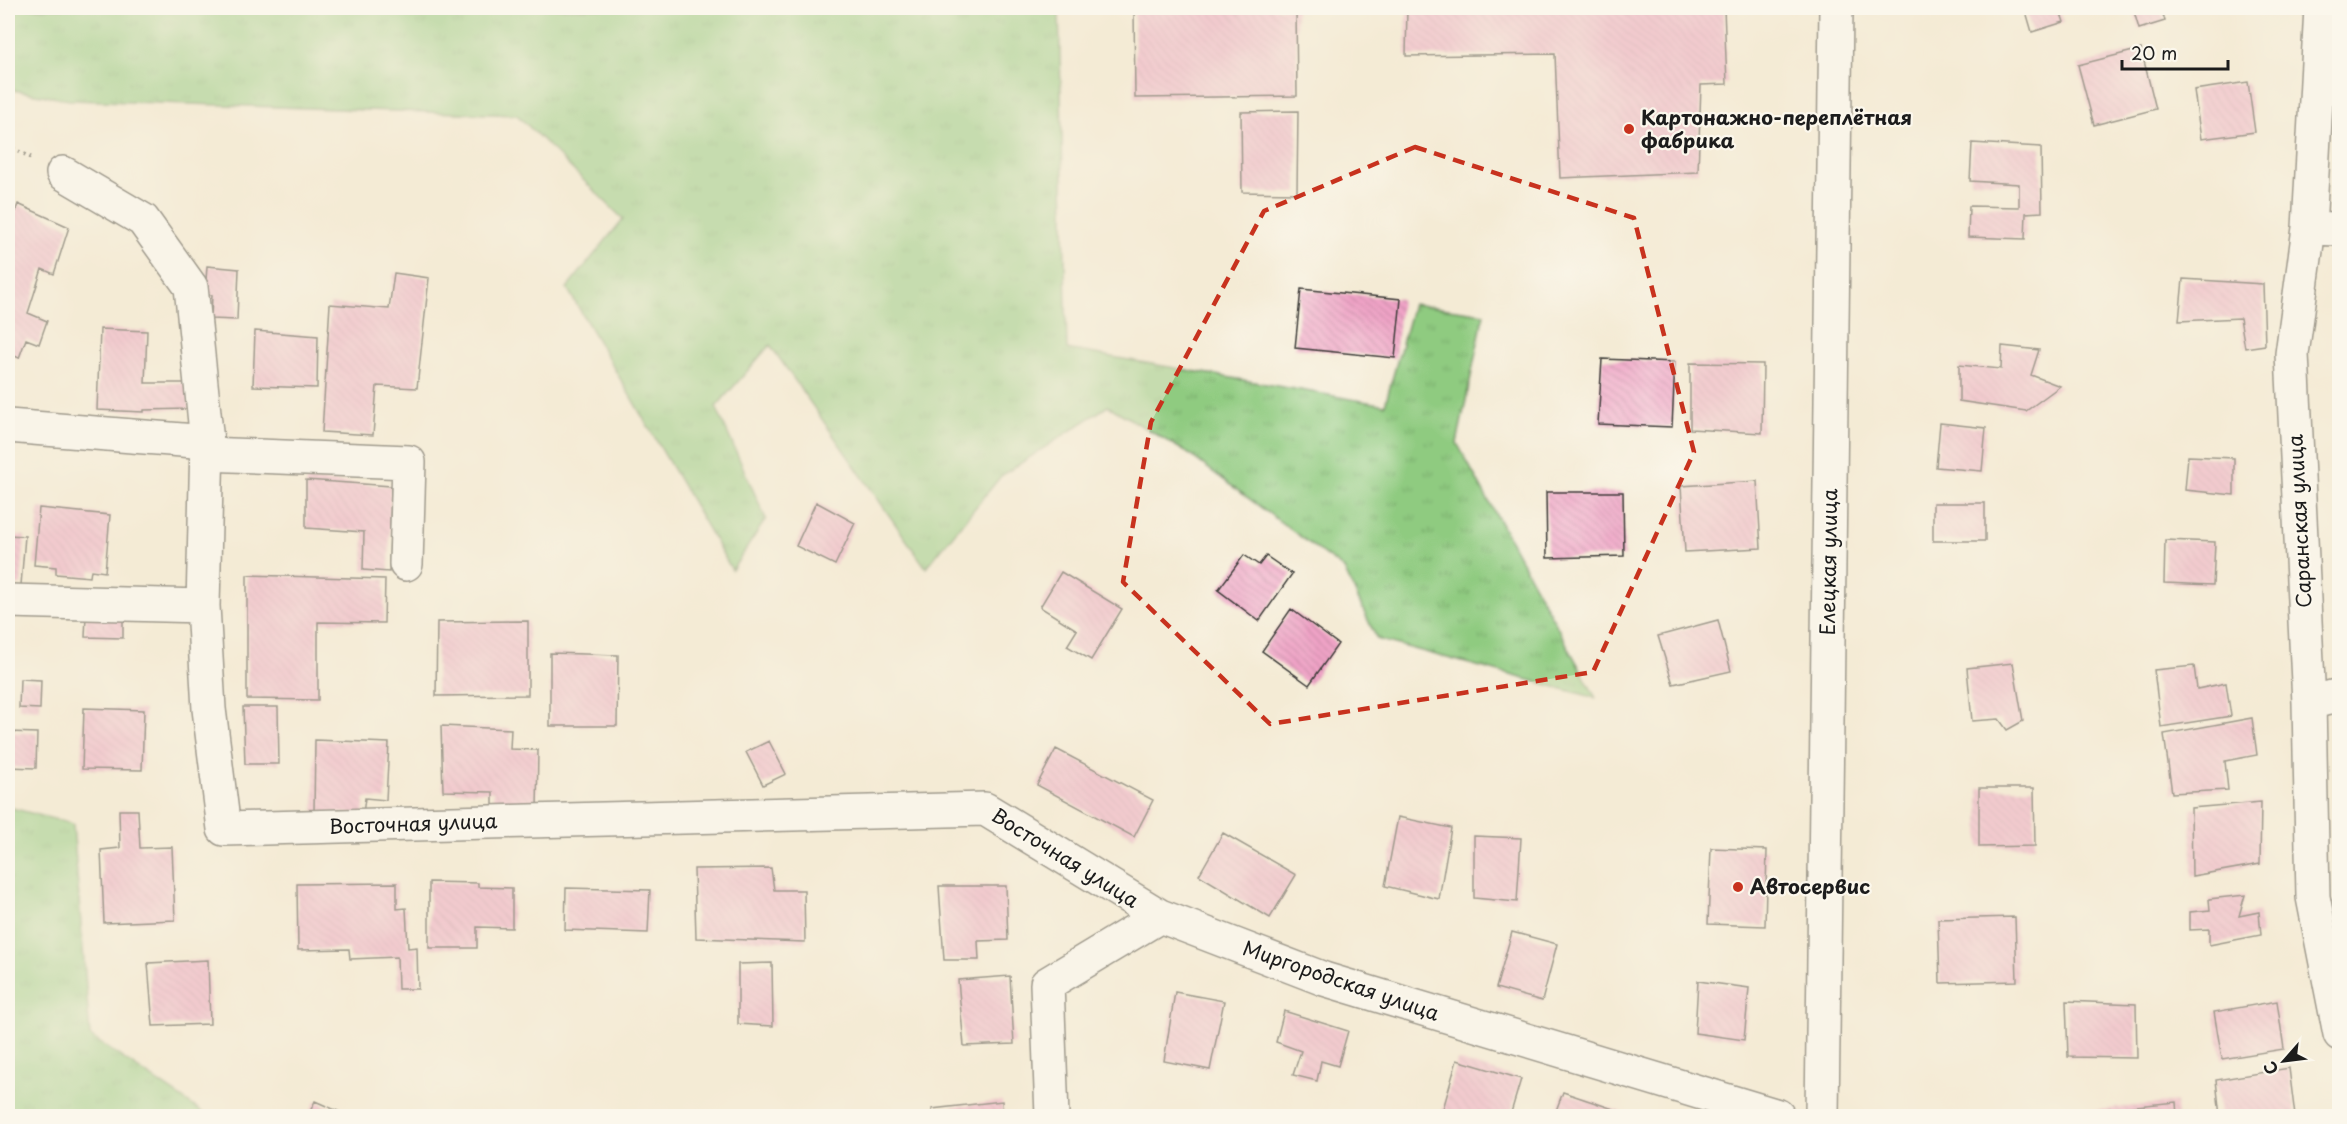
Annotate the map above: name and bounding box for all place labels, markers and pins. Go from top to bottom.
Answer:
place label: Картонажно-переплётная фабрика [1641,102,1912,155]
marker: Картонажно-переплётная фабрика [1622,122,1636,136]
place label: Автосервис [1750,871,1870,901]
marker: Автосервис [1731,880,1745,894]

